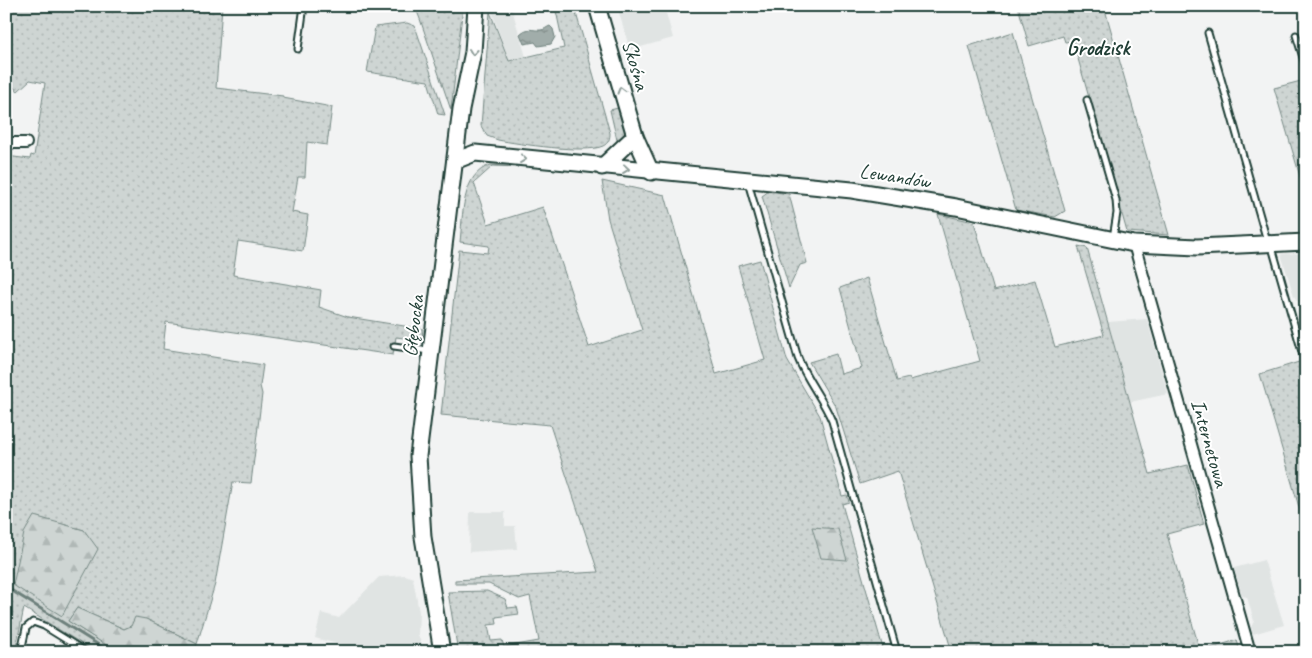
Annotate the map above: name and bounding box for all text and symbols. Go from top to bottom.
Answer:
district label: Grodzisk [1067,34,1131,62]
street label: Skośna [616,37,656,95]
one-way arrow [468,49,479,57]
one-way arrow [617,86,627,94]
one-way arrow [520,153,528,164]
street label: Lewandów [858,158,934,195]
one-way arrow [623,163,631,174]
street label: Głębocka [396,292,430,358]
street label: Internetowa [1185,396,1235,491]

